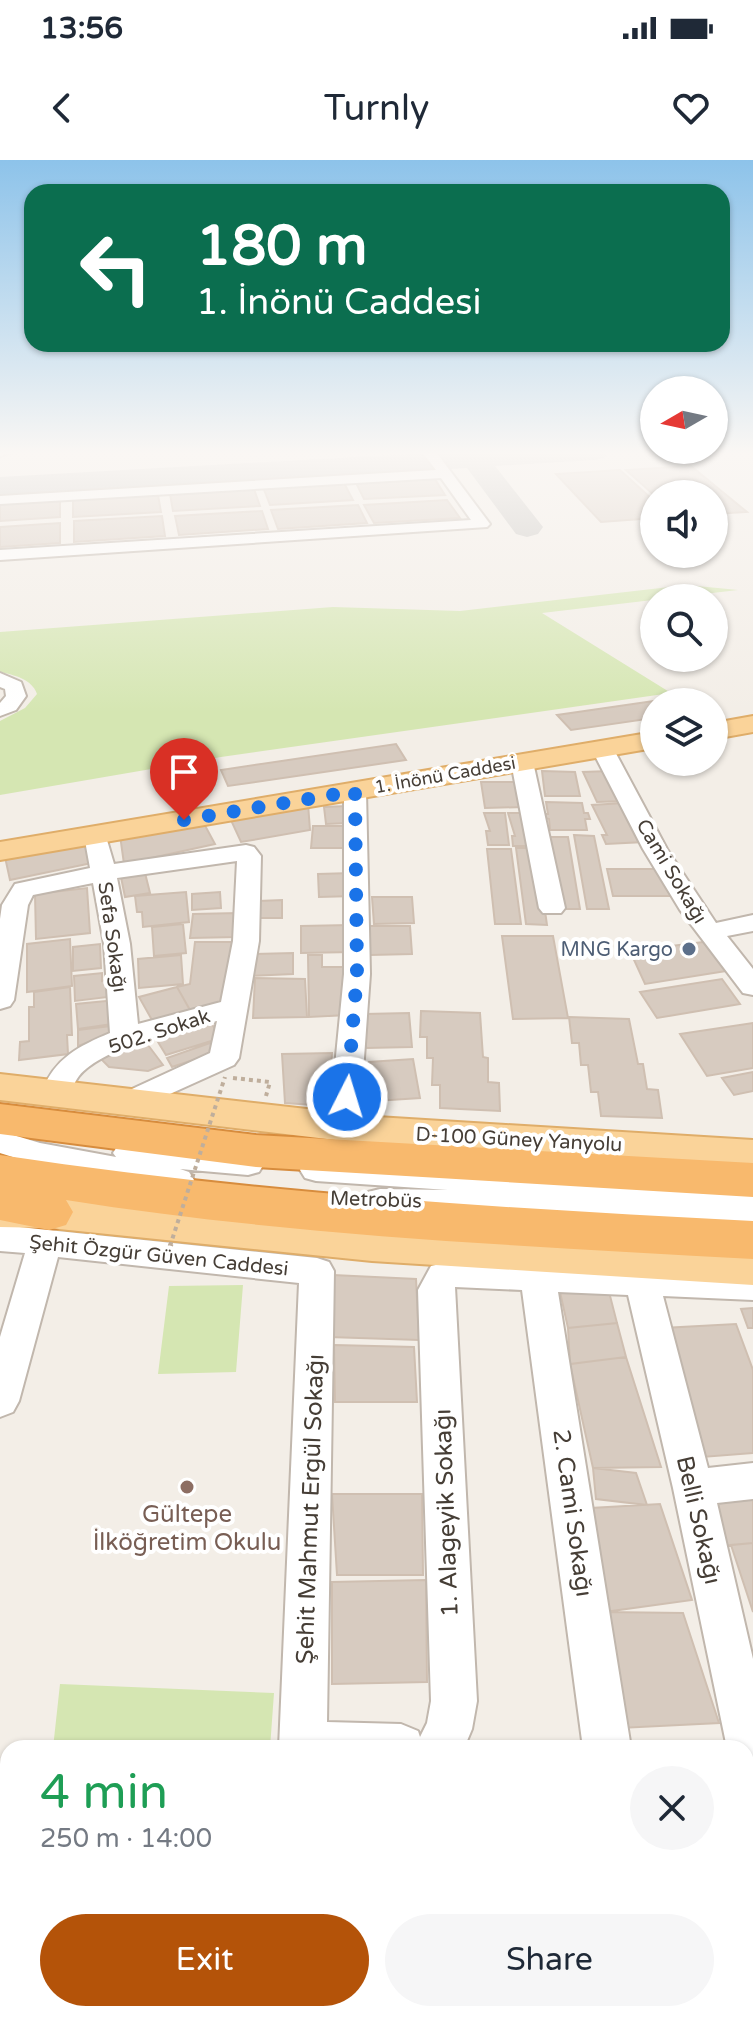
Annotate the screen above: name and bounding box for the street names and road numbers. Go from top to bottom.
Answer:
street label: 1. İnönü Caddesi [373,752,517,798]
street label: Cami Sokağı [631,815,712,928]
street label: Sefa Sokağı [92,880,132,994]
street label: 502. Sokak [105,1004,213,1060]
street label: D-100 Güney Yanyolu [415,1123,623,1157]
street label: Metrobüs [330,1186,422,1214]
street label: Şehit Özgür Güven Caddesi [28,1229,290,1282]
street label: Şehit Mahmut Ergül Sokağı [291,1353,330,1665]
street label: 1. Alageyik Sokağı [428,1408,465,1618]
street label: 2. Cami Sokağı [546,1427,599,1599]
street label: Belli Sokağı [670,1453,727,1587]

